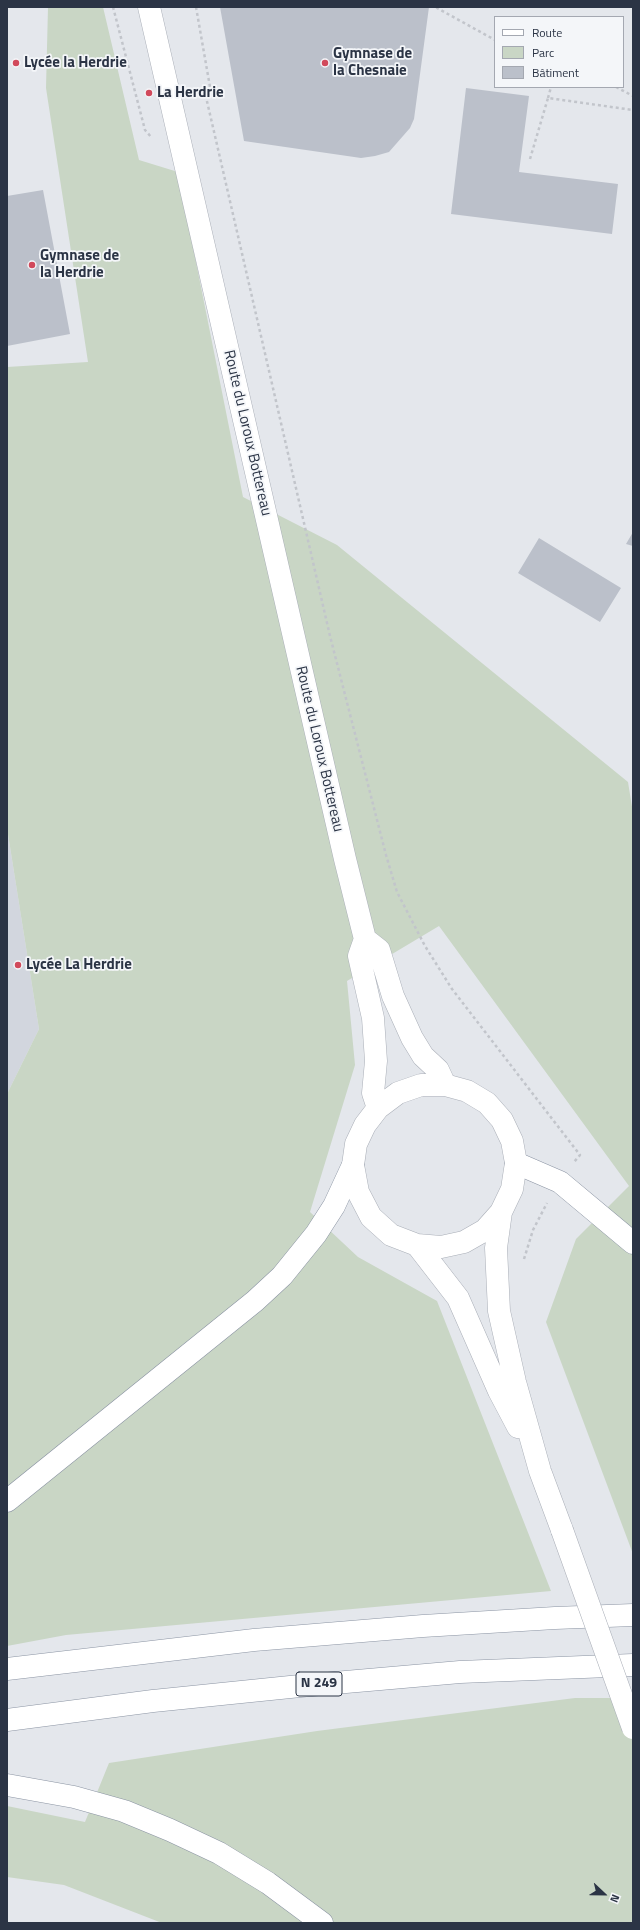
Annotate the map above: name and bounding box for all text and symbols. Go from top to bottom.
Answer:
legend [494,16,624,88]
text: Route [532,23,562,42]
text: Parc [532,43,554,62]
place label: Gymnase de la Chesnaie [333,45,412,80]
place label: Lycée la Herdrie [24,54,127,72]
marker: Lycée la Herdrie [11,58,21,68]
marker: Gymnase de la Chesnaie [320,58,330,68]
text: Bâtiment [532,63,579,82]
place label: La Herdrie [157,84,224,102]
marker: La Herdrie [144,88,154,98]
place label: Gymnase de la Herdrie [40,247,119,282]
marker: Gymnase de la Herdrie [27,260,37,270]
street label: Route du Loroux Bottereau [219,348,275,518]
street label: Route du Loroux Bottereau [291,664,347,834]
place label: Lycée La Herdrie [26,956,132,974]
marker: Lycée La Herdrie [13,960,23,970]
road number: N 249 [296,1672,342,1696]
north arrow [584,1874,624,1914]
text: N [606,1892,624,1905]

